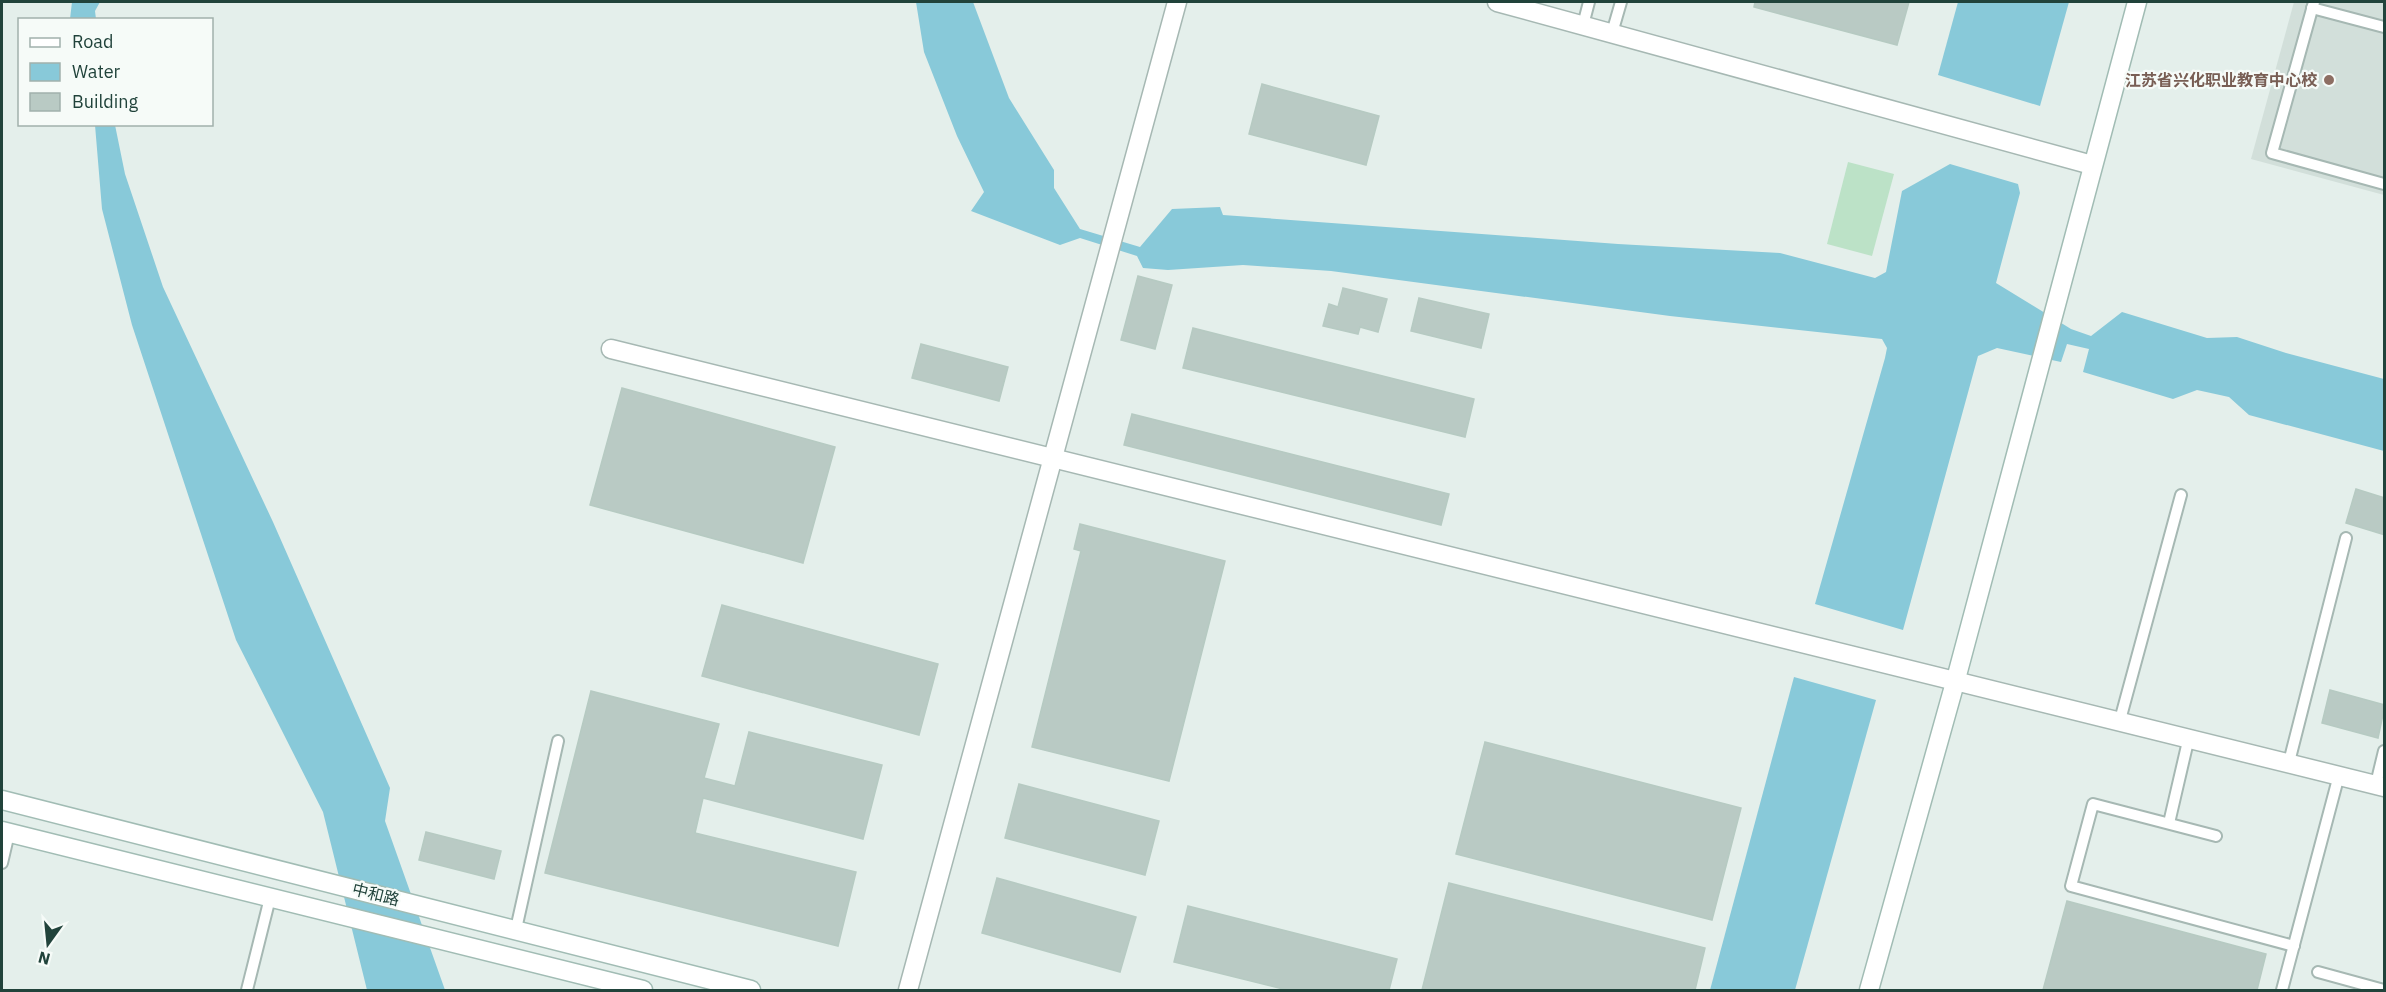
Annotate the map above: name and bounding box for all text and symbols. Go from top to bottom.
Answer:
legend [18,18,213,126]
text: Road [72,30,113,53]
text: Water [72,60,121,83]
place label: 江苏省兴化职业教育中心校 [2125,70,2318,90]
marker: 江苏省兴化职业教育中心校 [2322,73,2336,87]
text: Building [72,90,139,113]
street label: 中和路 [350,878,402,910]
north arrow [18,914,78,974]
text: N [36,947,52,970]

